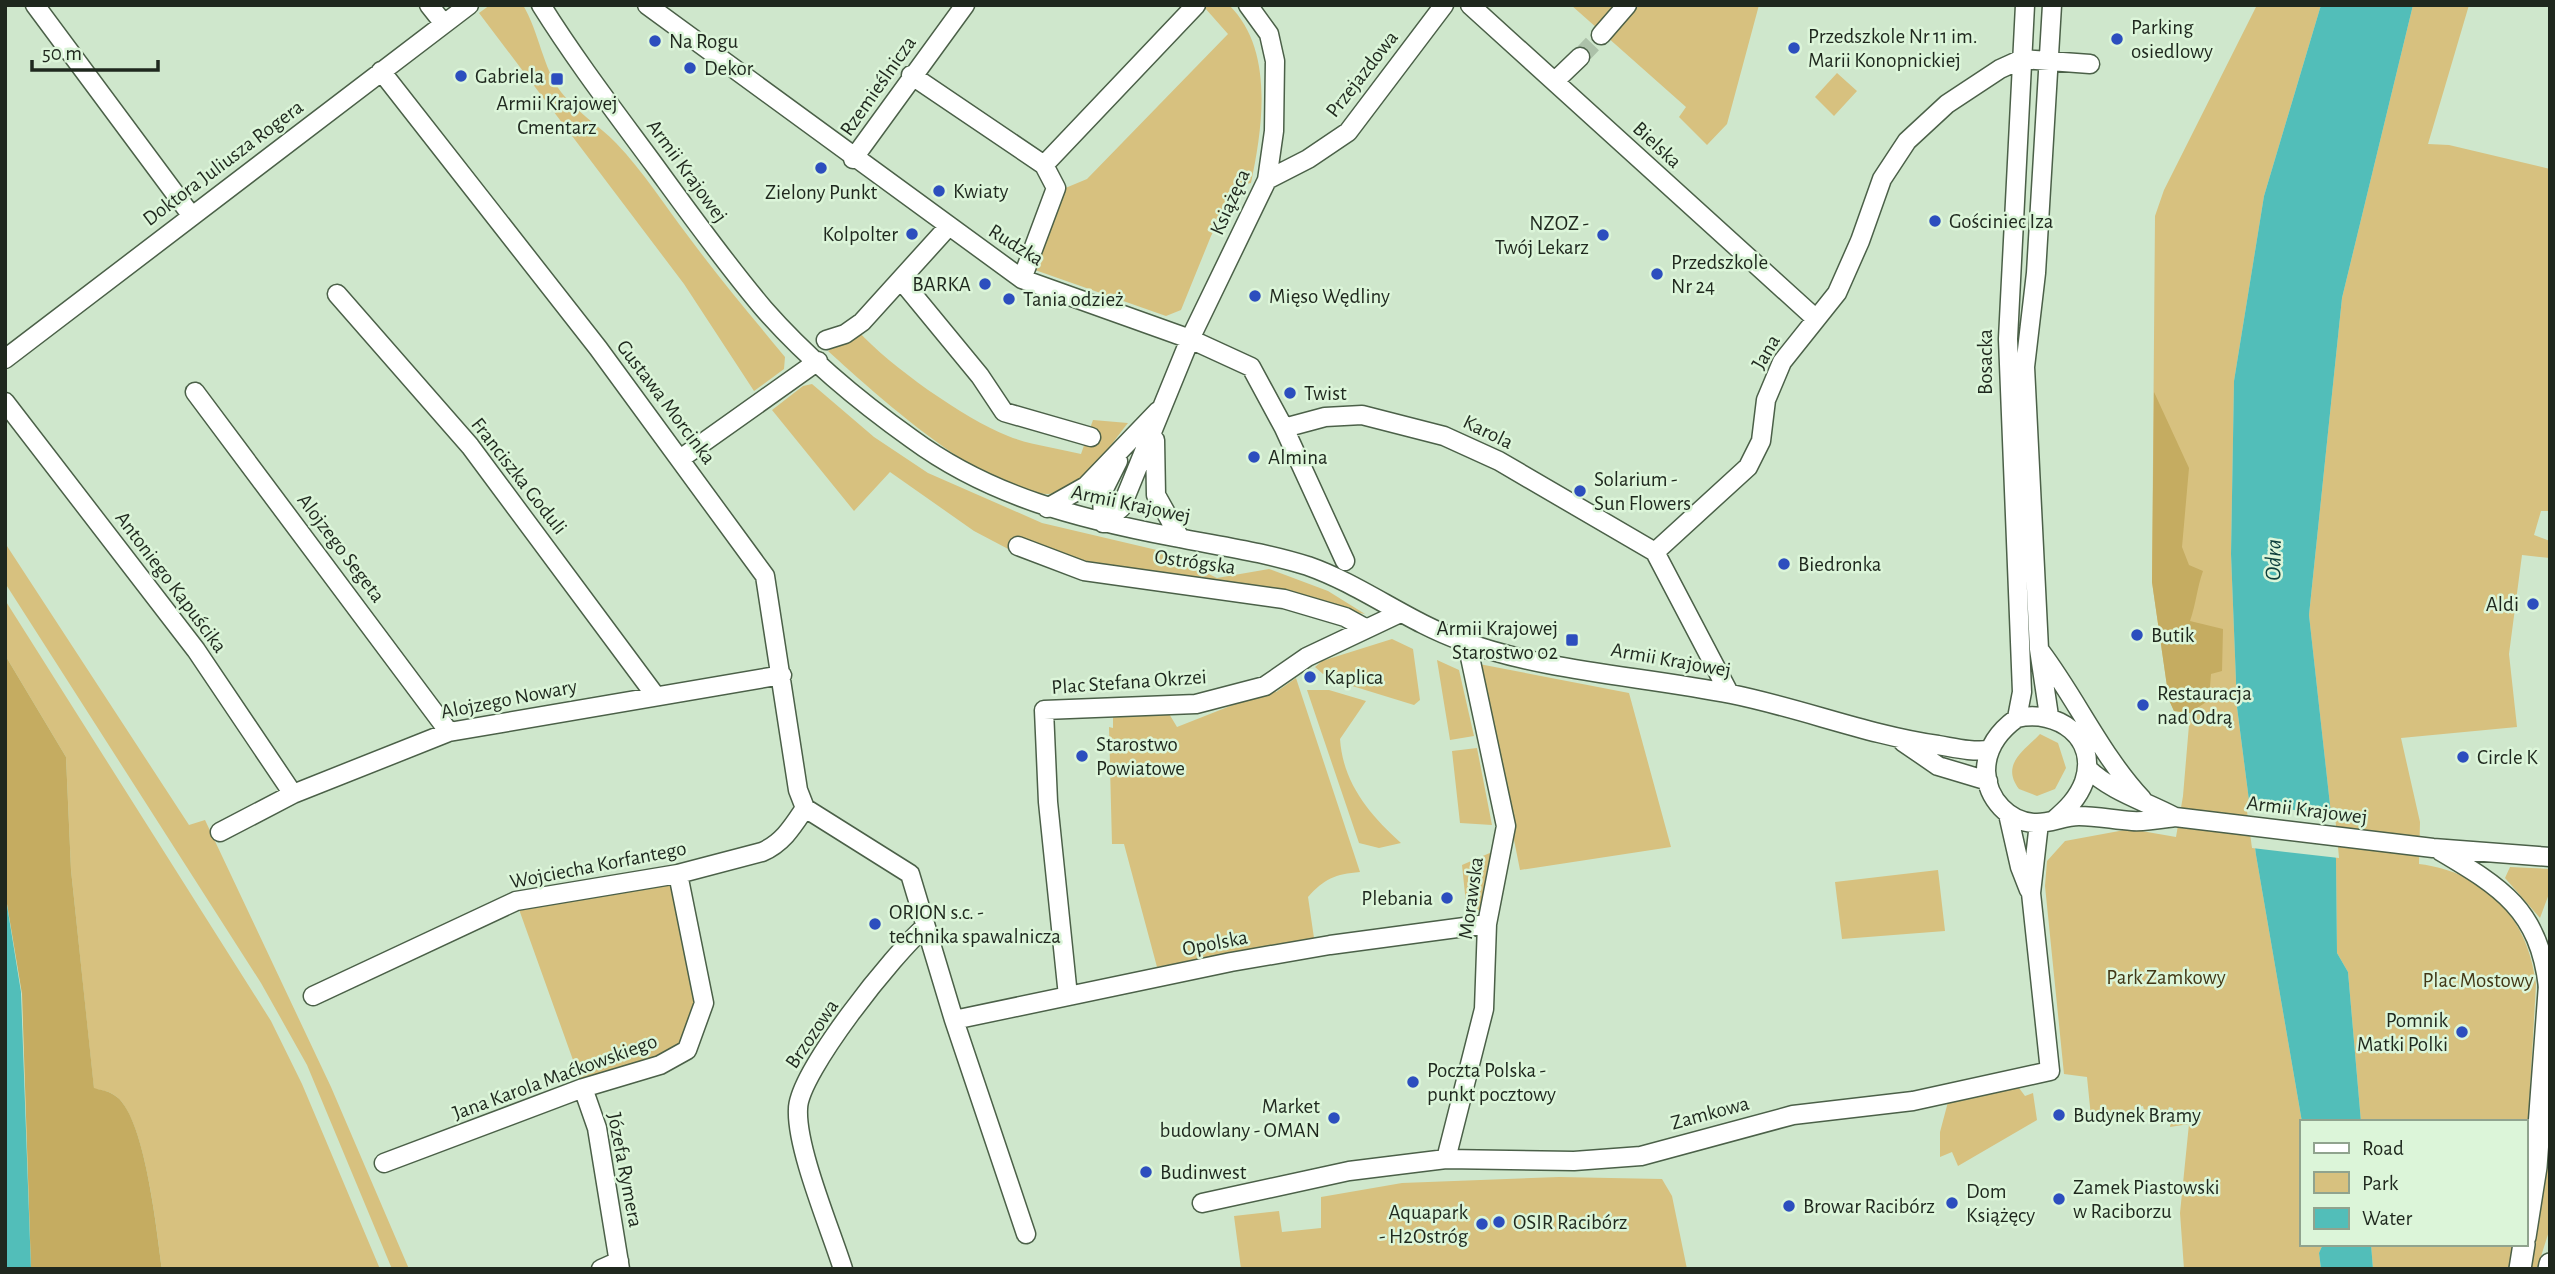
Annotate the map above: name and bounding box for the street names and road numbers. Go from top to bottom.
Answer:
street label: Przejazdowa [1322,27,1402,121]
street label: Rzemieślnicza [836,32,920,140]
street label: Doktora Juliusza Rogera [139,96,307,230]
street label: Armii Krajowej [643,116,731,226]
street label: Bielska [1629,118,1686,173]
street label: Książęca [1206,166,1254,238]
street label: Rudzka [985,220,1047,270]
street label: Bosacka [1975,329,1996,395]
street label: Jana [1748,331,1784,373]
street label: Gustawa Morcinka [613,336,720,468]
street label: Karola [1460,411,1517,453]
street label: Franciszka Goduli [467,414,571,538]
street label: Armii Krajowej [1069,481,1193,527]
street label: Alojzego Segeta [293,490,389,607]
street label: Antoniego Kapuścika [111,507,231,657]
street label: Ostrógska [1153,546,1237,578]
street label: Armii Krajowej [1609,639,1733,681]
street label: Plac Stefana Okrzei [1051,666,1207,698]
street label: Alojzego Nowary [439,675,579,723]
street label: Armii Krajowej [2245,792,2369,828]
street label: Wojciecha Korfantego [508,838,688,892]
street label: Morawska [1455,855,1487,941]
street label: Opolska [1181,926,1250,960]
street label: Brzozowa [781,996,843,1072]
street label: Jana Karola Maćkowskiego [450,1030,660,1124]
street label: Zamkowa [1669,1092,1752,1134]
street label: Józefa Rymera [604,1111,646,1229]

